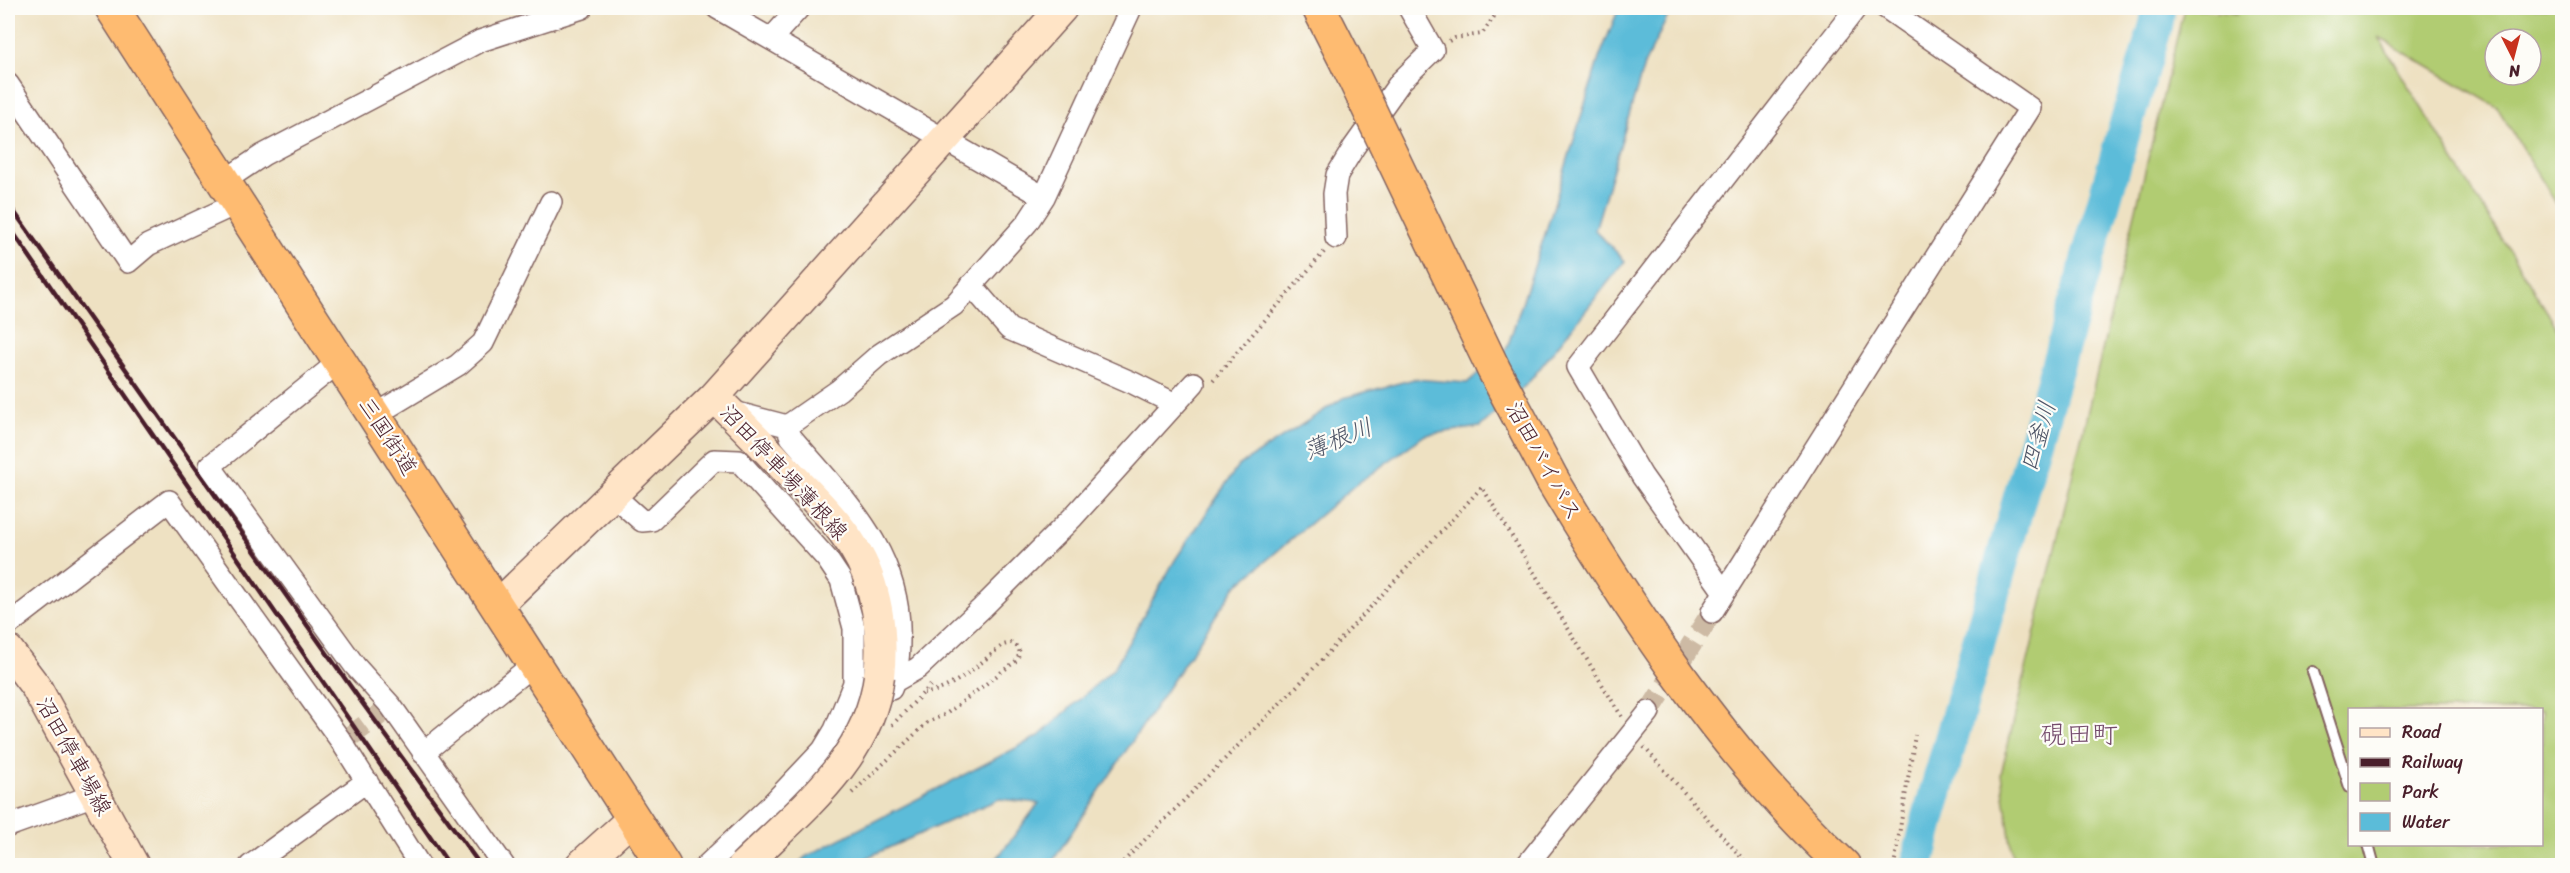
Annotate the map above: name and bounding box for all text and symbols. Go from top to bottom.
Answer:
north arrow [2483,27,2543,87]
text: N [2507,56,2523,87]
street label: 三国街道 [348,388,428,484]
street label: 沼田停車場薄根線 [710,394,858,550]
street label: 沼田バイパス [1495,394,1593,528]
water label: 四釜川 [2008,396,2068,476]
water label: 薄根川 [1297,406,1379,472]
street label: 沼田停車場線 [25,689,123,823]
legend [2348,708,2543,846]
district label: 硯田町 [2040,711,2118,757]
text: Road [2402,716,2442,748]
text: Railway [2402,746,2464,778]
text: Park [2402,776,2439,808]
text: Water [2402,806,2451,838]

